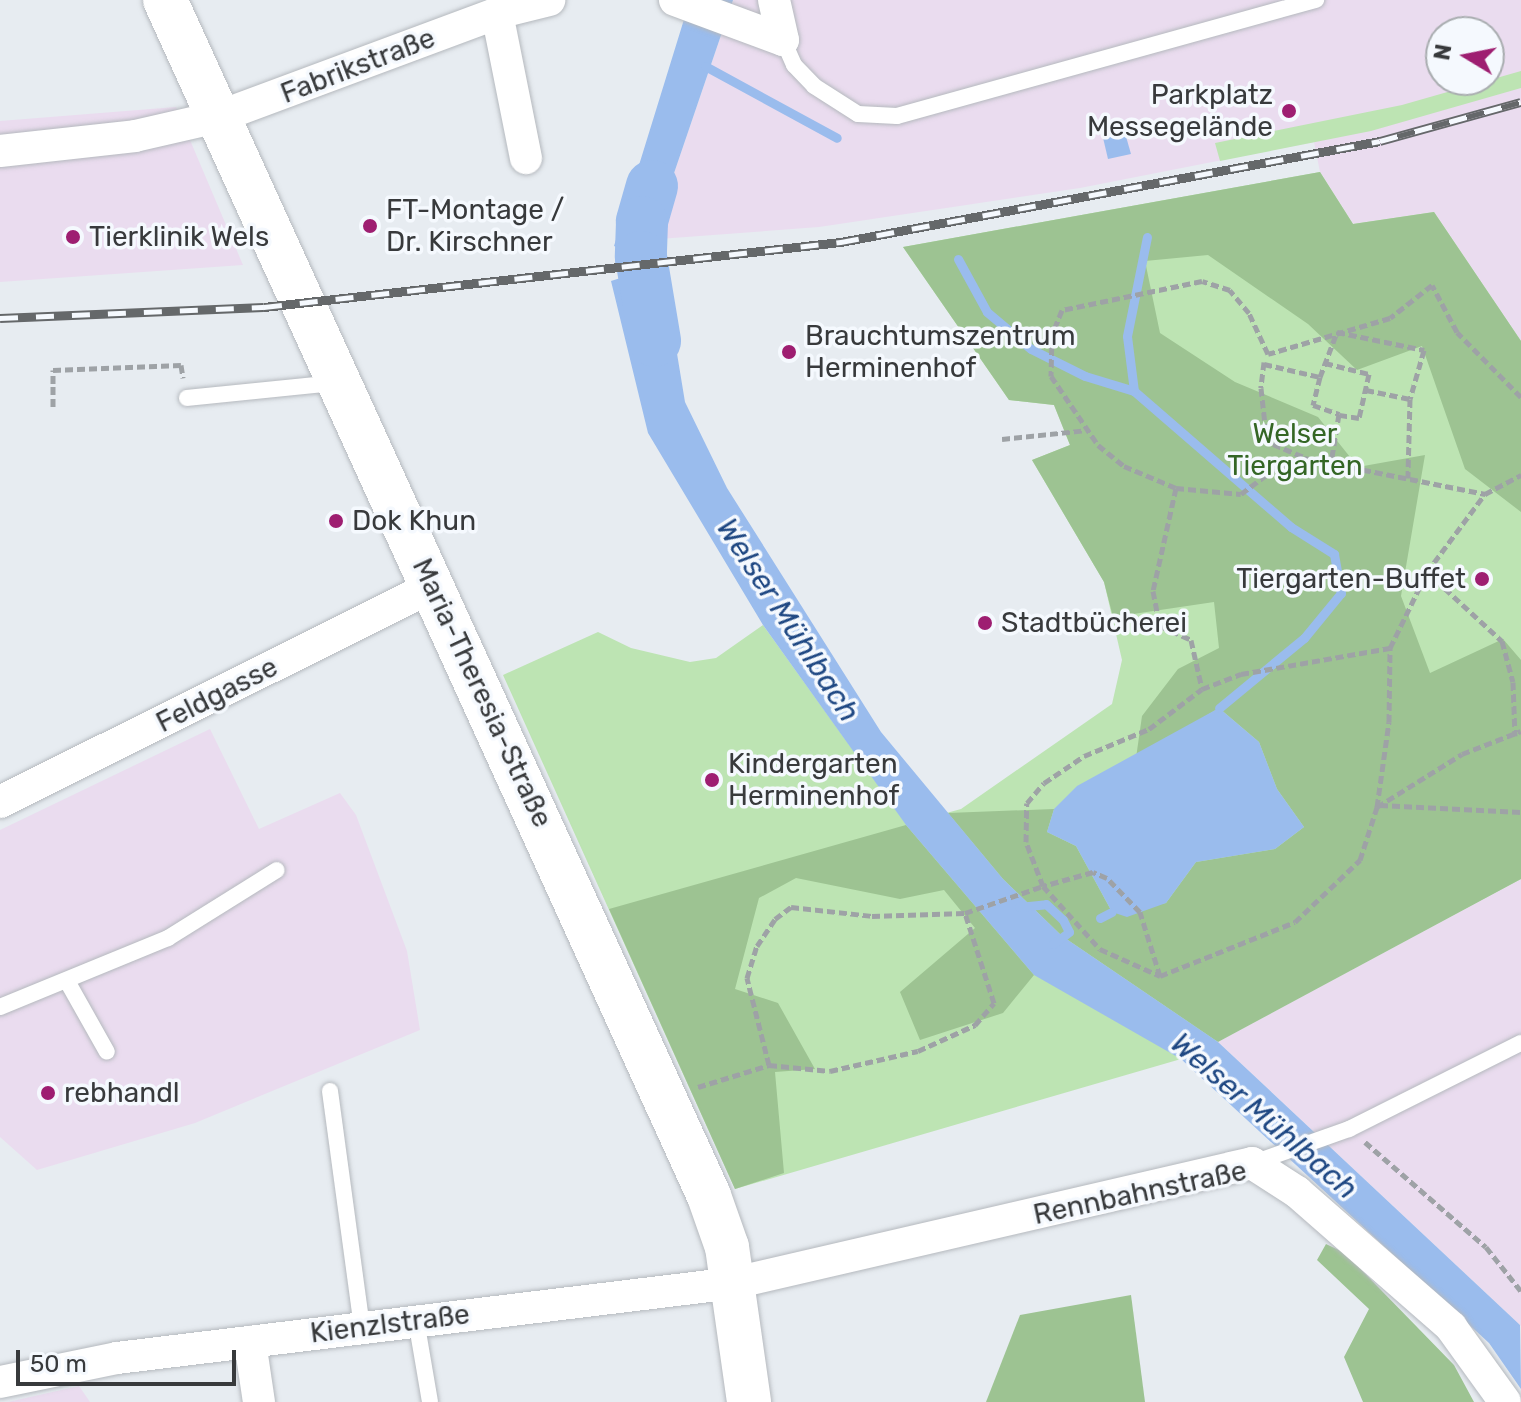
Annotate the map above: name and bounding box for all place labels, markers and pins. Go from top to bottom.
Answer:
place label: Parkplatz Messegelände [1087,78,1273,144]
marker: Parkplatz Messegelände [1280,102,1298,120]
place label: FT-Montage / Dr. Kirschner [386,193,564,259]
marker: FT-Montage / Dr. Kirschner [361,217,379,235]
place label: Tierklinik Wels [89,220,270,254]
marker: Tierklinik Wels [64,228,82,246]
place label: Brauchtumszentrum Herminenhof [805,319,1076,385]
marker: Brauchtumszentrum Herminenhof [780,343,798,361]
place label: Dok Khun [352,504,476,538]
marker: Dok Khun [327,512,345,530]
place label: Tiergarten-Buffet [1236,562,1466,596]
marker: Tiergarten-Buffet [1473,570,1491,588]
place label: Stadtbücherei [1001,606,1187,640]
marker: Stadtbücherei [976,614,994,632]
place label: Kindergarten Herminenhof [728,747,899,813]
marker: Kindergarten Herminenhof [703,771,721,789]
place label: rebhandl [64,1076,180,1110]
marker: rebhandl [39,1084,57,1102]

